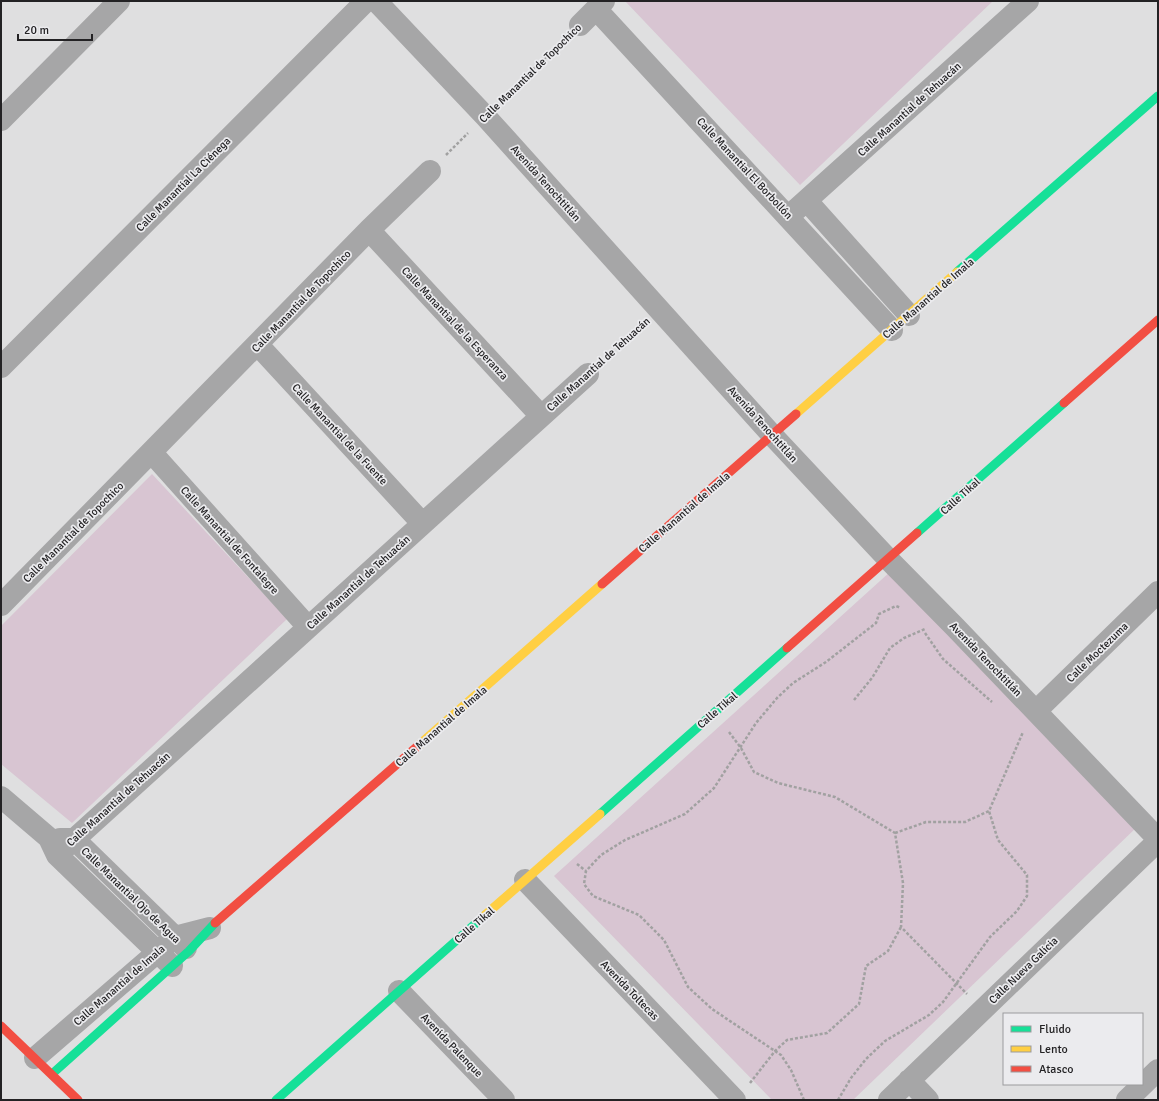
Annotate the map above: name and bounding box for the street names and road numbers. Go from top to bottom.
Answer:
street label: Calle Manantial de Topochico [477,21,584,126]
street label: Calle Manantial de Tehuacán [855,60,964,159]
street label: Calle Manantial El Borbollón [694,115,795,222]
street label: Calle Manantial La Ciénega [133,134,234,234]
street label: Avenida Tenochtitlán [508,143,583,224]
street label: Calle Manantial de Topochico [249,247,354,355]
street label: Calle Manantial de Imala [880,255,977,342]
street label: Calle Manantial de la Esperanza [399,264,511,383]
street label: Calle Manantial de Tehuacán [544,315,653,414]
street label: Calle Manantial de la Fuente [289,381,390,488]
street label: Avenida Tenochtitlán [725,384,800,465]
street label: Calle Manantial de Imala [636,469,733,556]
street label: Calle Tikal [938,475,983,518]
street label: Calle Manantial de Topochico [20,479,127,585]
street label: Calle Manantial de Fontalegre [178,484,281,597]
street label: Calle Manantial de Tehuacán [304,533,413,632]
street label: Calle Moctezuma [1064,619,1131,685]
street label: Avenida Tenochtitlán [947,620,1024,699]
street label: Calle Manantial de Imala [393,683,490,770]
street label: Calle Tikal [695,689,740,731]
street label: Calle Manantial de Tehuacán [64,750,173,849]
street label: Calle Manantial Ojo de Agua [78,845,183,946]
street label: Calle Tikal [452,904,497,946]
street label: Calle Nueva Galicia [986,934,1061,1007]
street label: Calle Manantial de Imala [71,942,168,1029]
street label: Avenida Toltecas [598,958,661,1023]
street label: Avenida Palenque [418,1011,485,1080]

